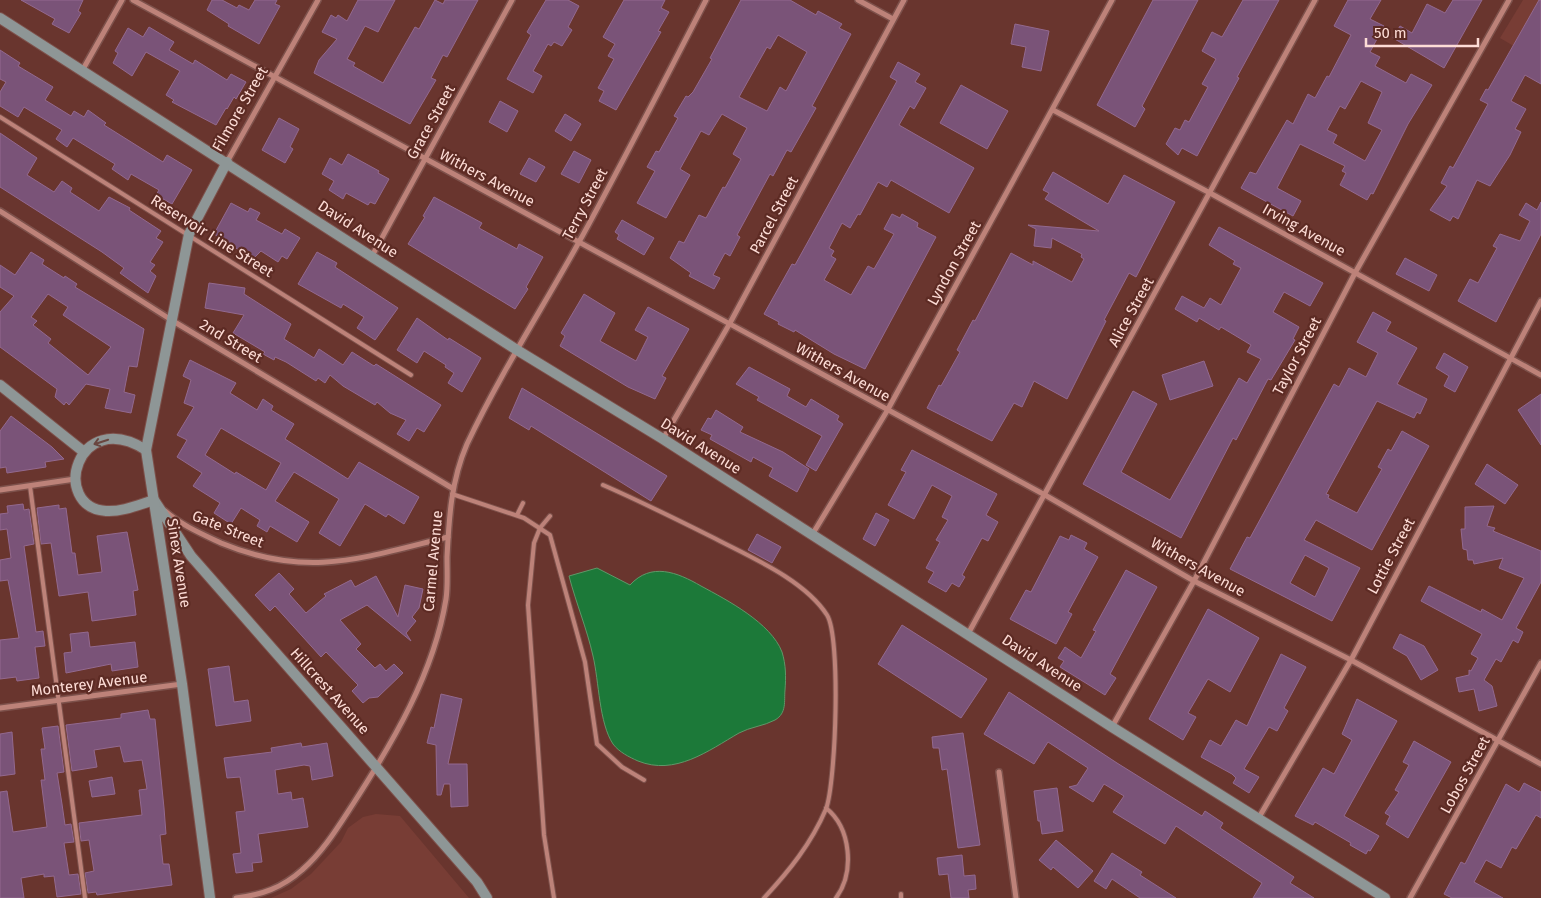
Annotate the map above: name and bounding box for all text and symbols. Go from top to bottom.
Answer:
scale bar [1366,15,1478,47]
text: 50 m [1374,24,1407,42]
street label: Filmore Street [208,63,272,155]
street label: Grace Street [403,81,459,162]
street label: Withers Avenue [436,145,538,211]
street label: Terry Street [559,165,612,243]
street label: Parcel Street [746,173,802,257]
street label: Reservoir Line Street [147,191,277,281]
street label: David Avenue [315,196,401,262]
street label: Irving Avenue [1259,200,1349,260]
street label: Lyndon Street [923,217,985,308]
street label: Alice Street [1104,273,1158,350]
street label: Taylor Street [1269,313,1325,398]
street label: 2nd Street [196,315,266,367]
street label: Withers Avenue [793,339,893,405]
street label: David Avenue [657,414,745,478]
one-way arrow [93,438,109,448]
street label: Gate Street [190,506,267,552]
street label: Carmel Avenue [420,510,446,612]
street label: Lottie Street [1363,514,1419,597]
street label: Sinex Avenue [163,517,195,609]
street label: Withers Avenue [1148,534,1248,600]
street label: David Avenue [999,630,1085,696]
street label: Hillcrest Avenue [287,644,373,738]
street label: Monterey Avenue [30,668,148,700]
street label: Lobos Street [1436,733,1494,817]

